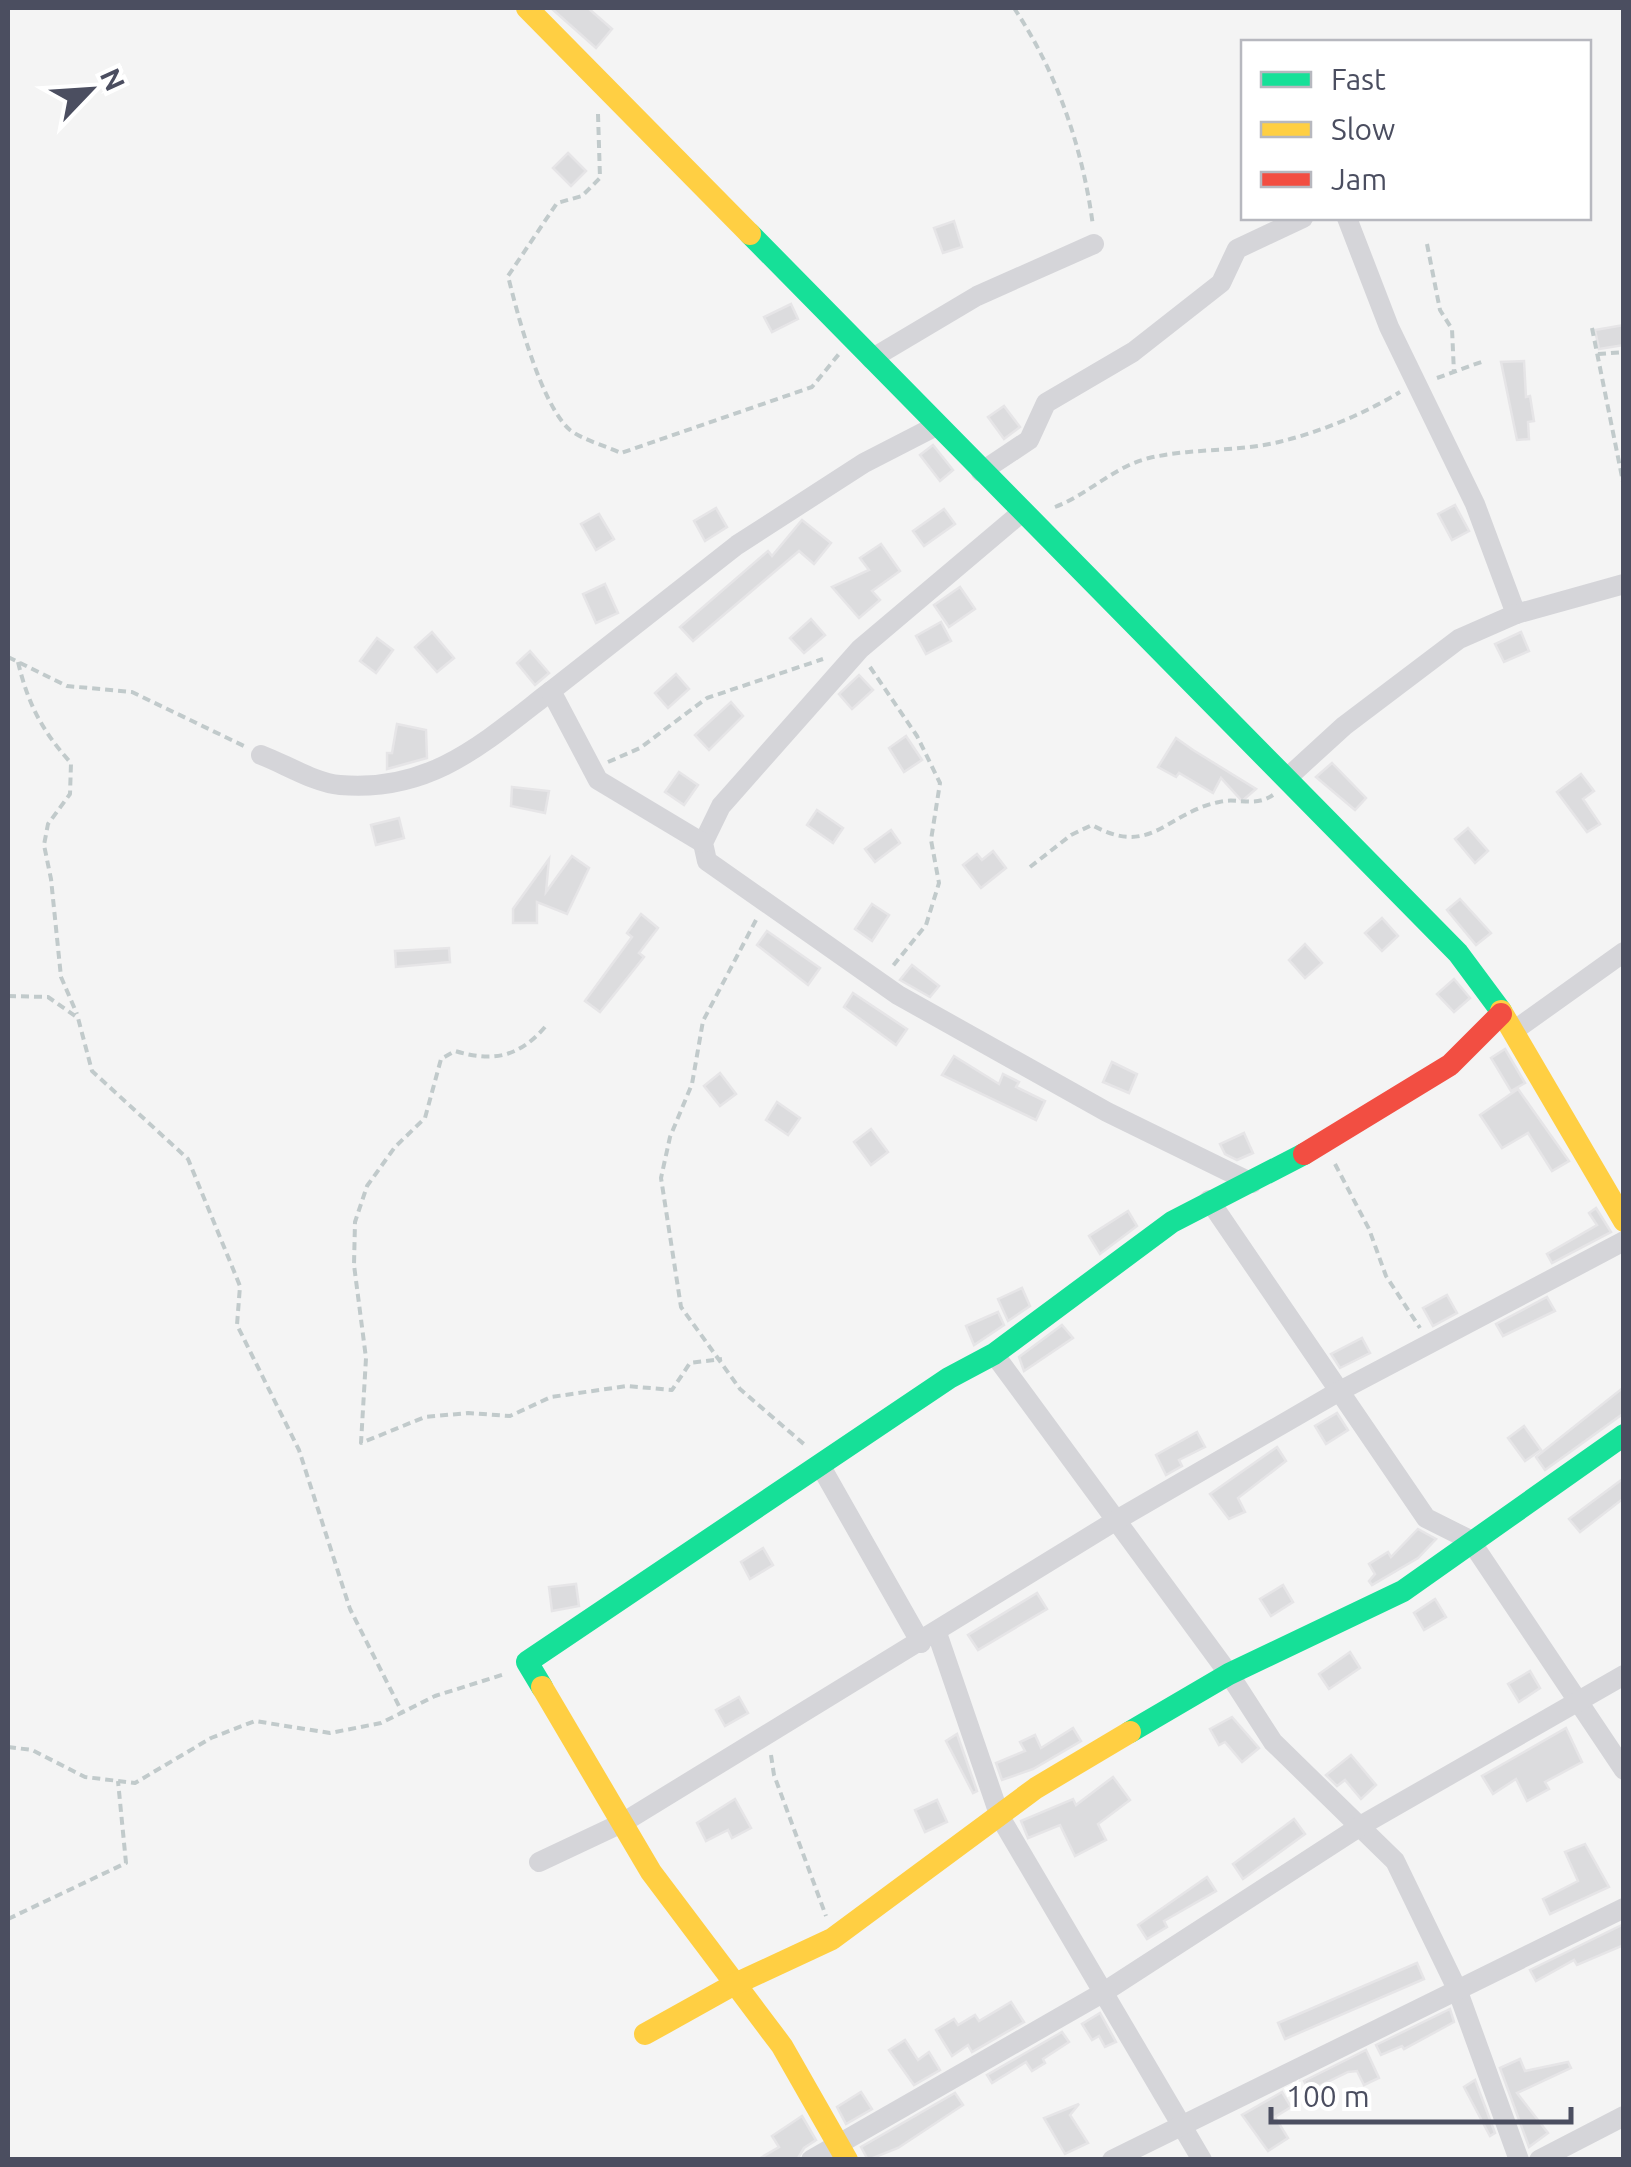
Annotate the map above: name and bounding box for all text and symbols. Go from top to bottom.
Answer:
north arrow [40,40,140,140]
legend [1241,40,1591,220]
text: Fast [1331,62,1386,96]
text: N [95,63,132,95]
text: Slow [1331,112,1395,146]
text: Jam [1331,162,1387,196]
scale bar [1271,2062,1571,2124]
text: 100 m [1286,2079,1370,2113]

